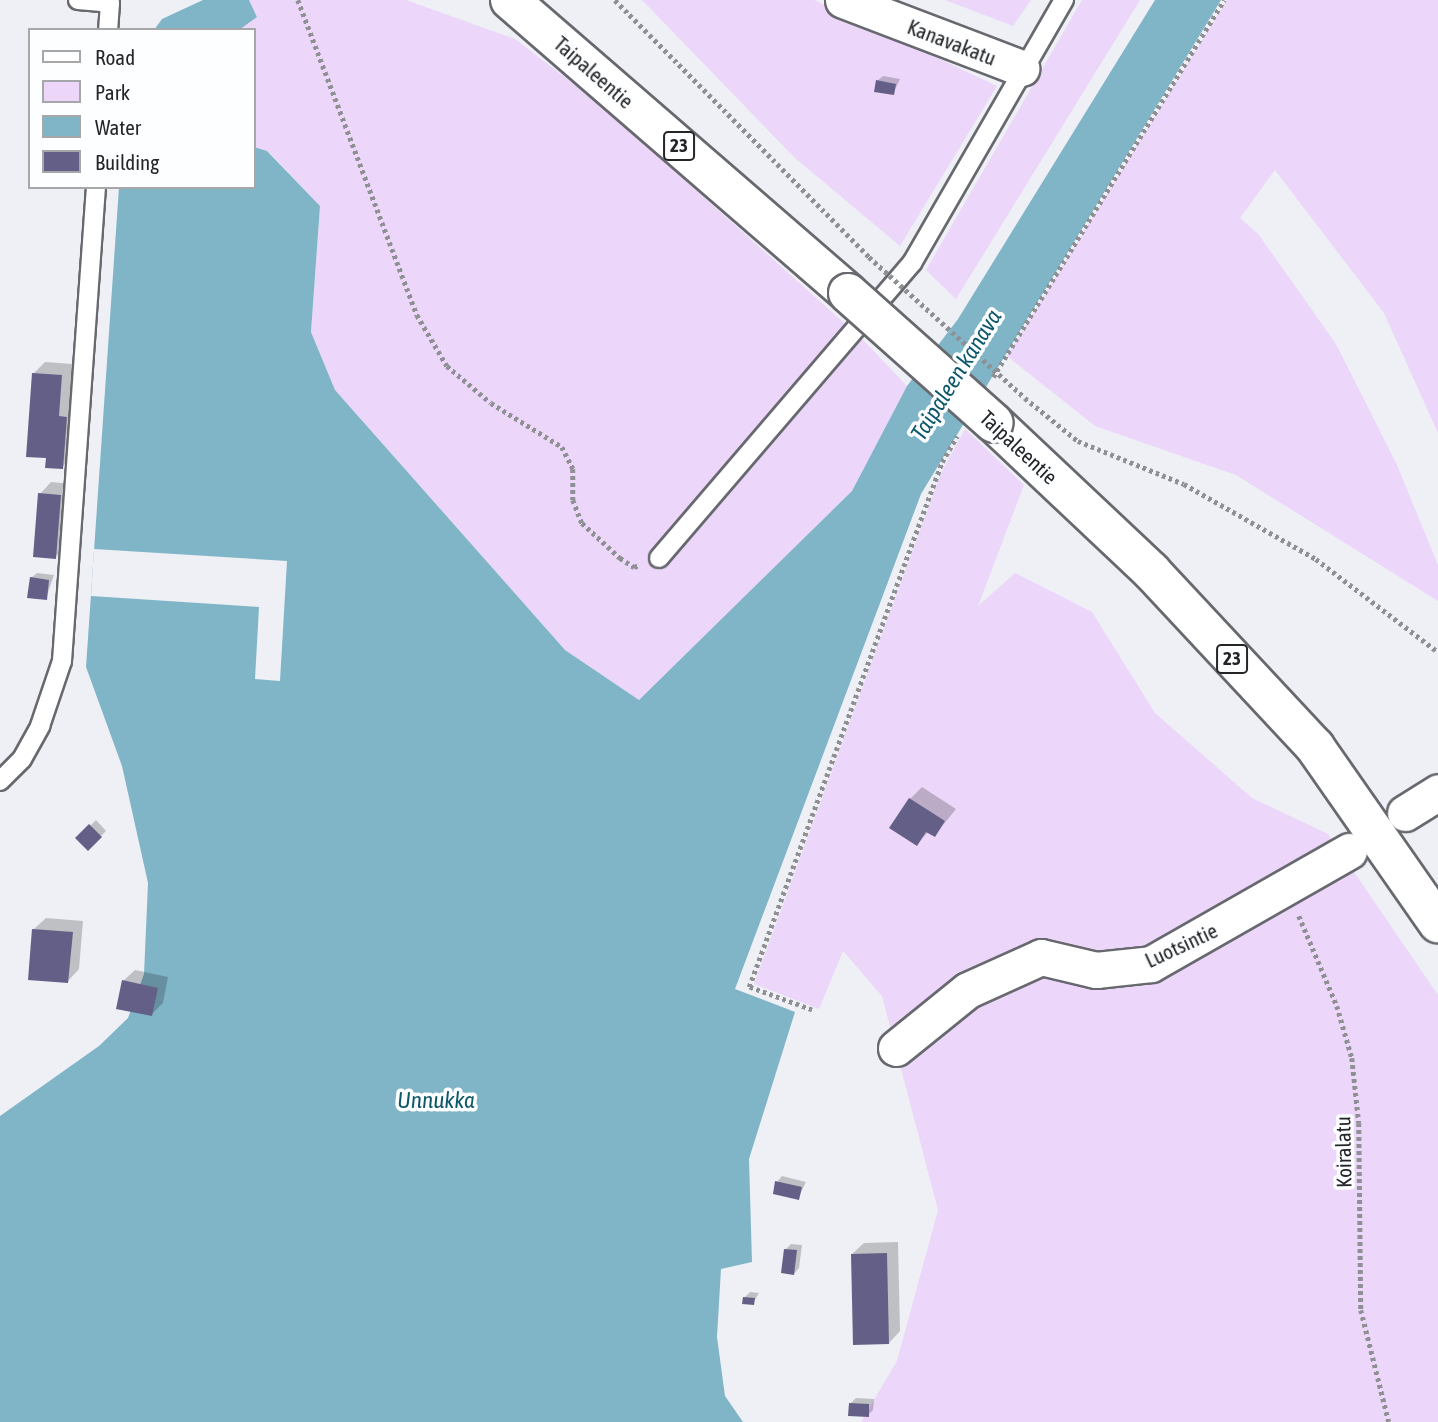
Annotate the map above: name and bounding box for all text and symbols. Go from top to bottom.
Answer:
street label: Kanavakatu [904,14,1000,70]
legend [28,28,256,189]
street label: Taipaleentie [549,31,639,113]
text: Road [95,45,135,69]
text: Park [95,80,130,104]
text: Water [95,115,141,139]
road number: 23 [662,130,696,162]
text: Building [95,150,159,174]
water label: Taipaleen kanava [905,305,1007,445]
street label: Taipaleentie [975,405,1063,489]
road number: 23 [1214,644,1250,674]
street label: Luotsintie [1141,917,1221,973]
water label: Unnukka [397,1086,475,1114]
street label: Koiralatu [1330,1116,1356,1188]

